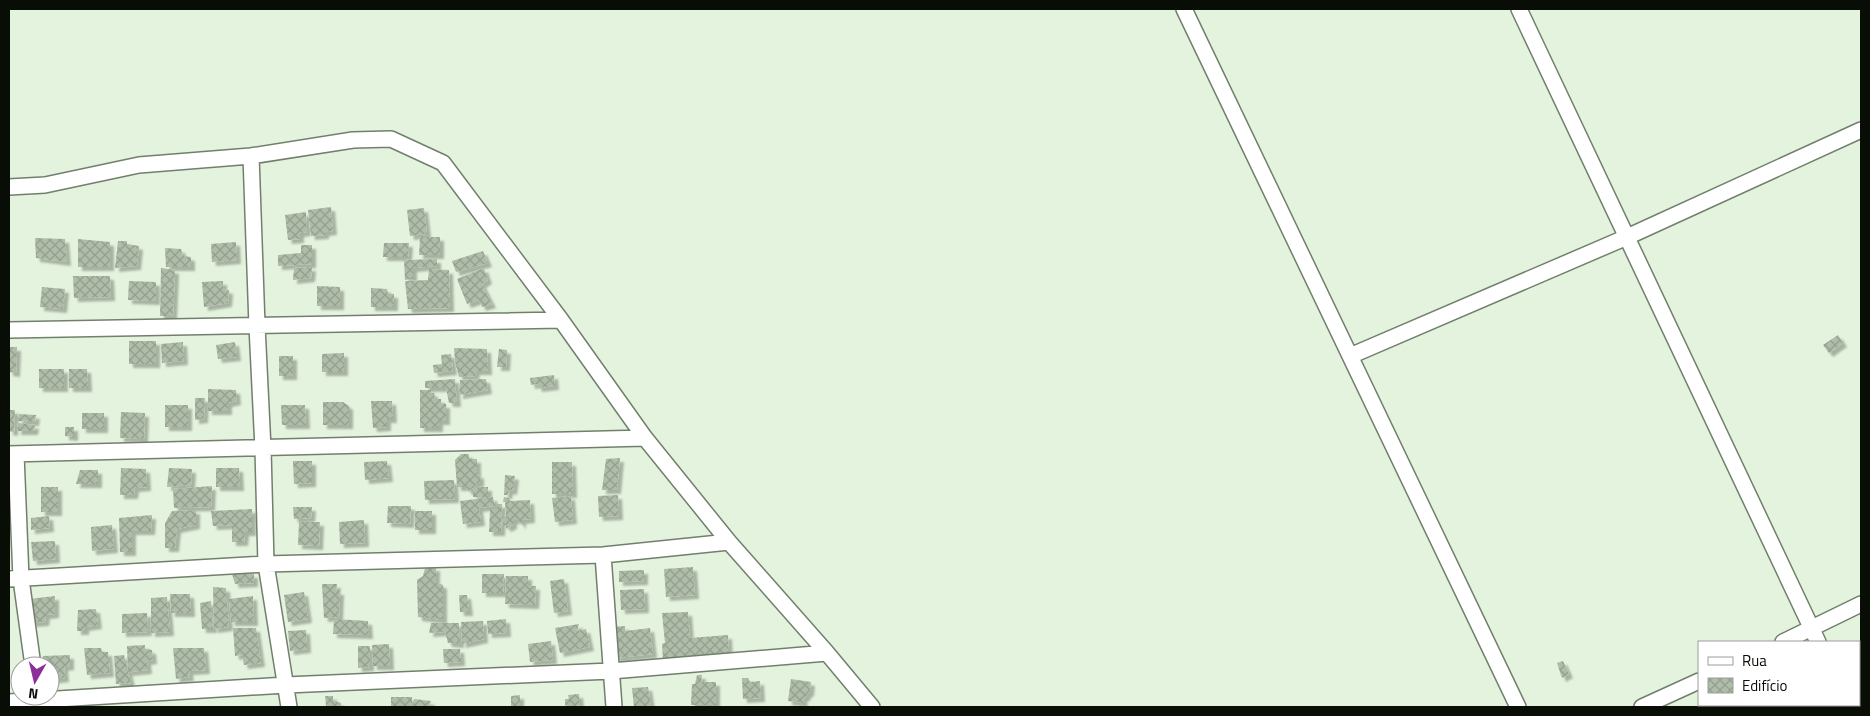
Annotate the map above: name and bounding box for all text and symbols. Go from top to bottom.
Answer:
legend [1698,641,1860,706]
text: Rua [1742,649,1767,672]
north arrow [10,656,60,706]
text: Edifício [1742,674,1787,697]
text: N [27,683,39,705]

